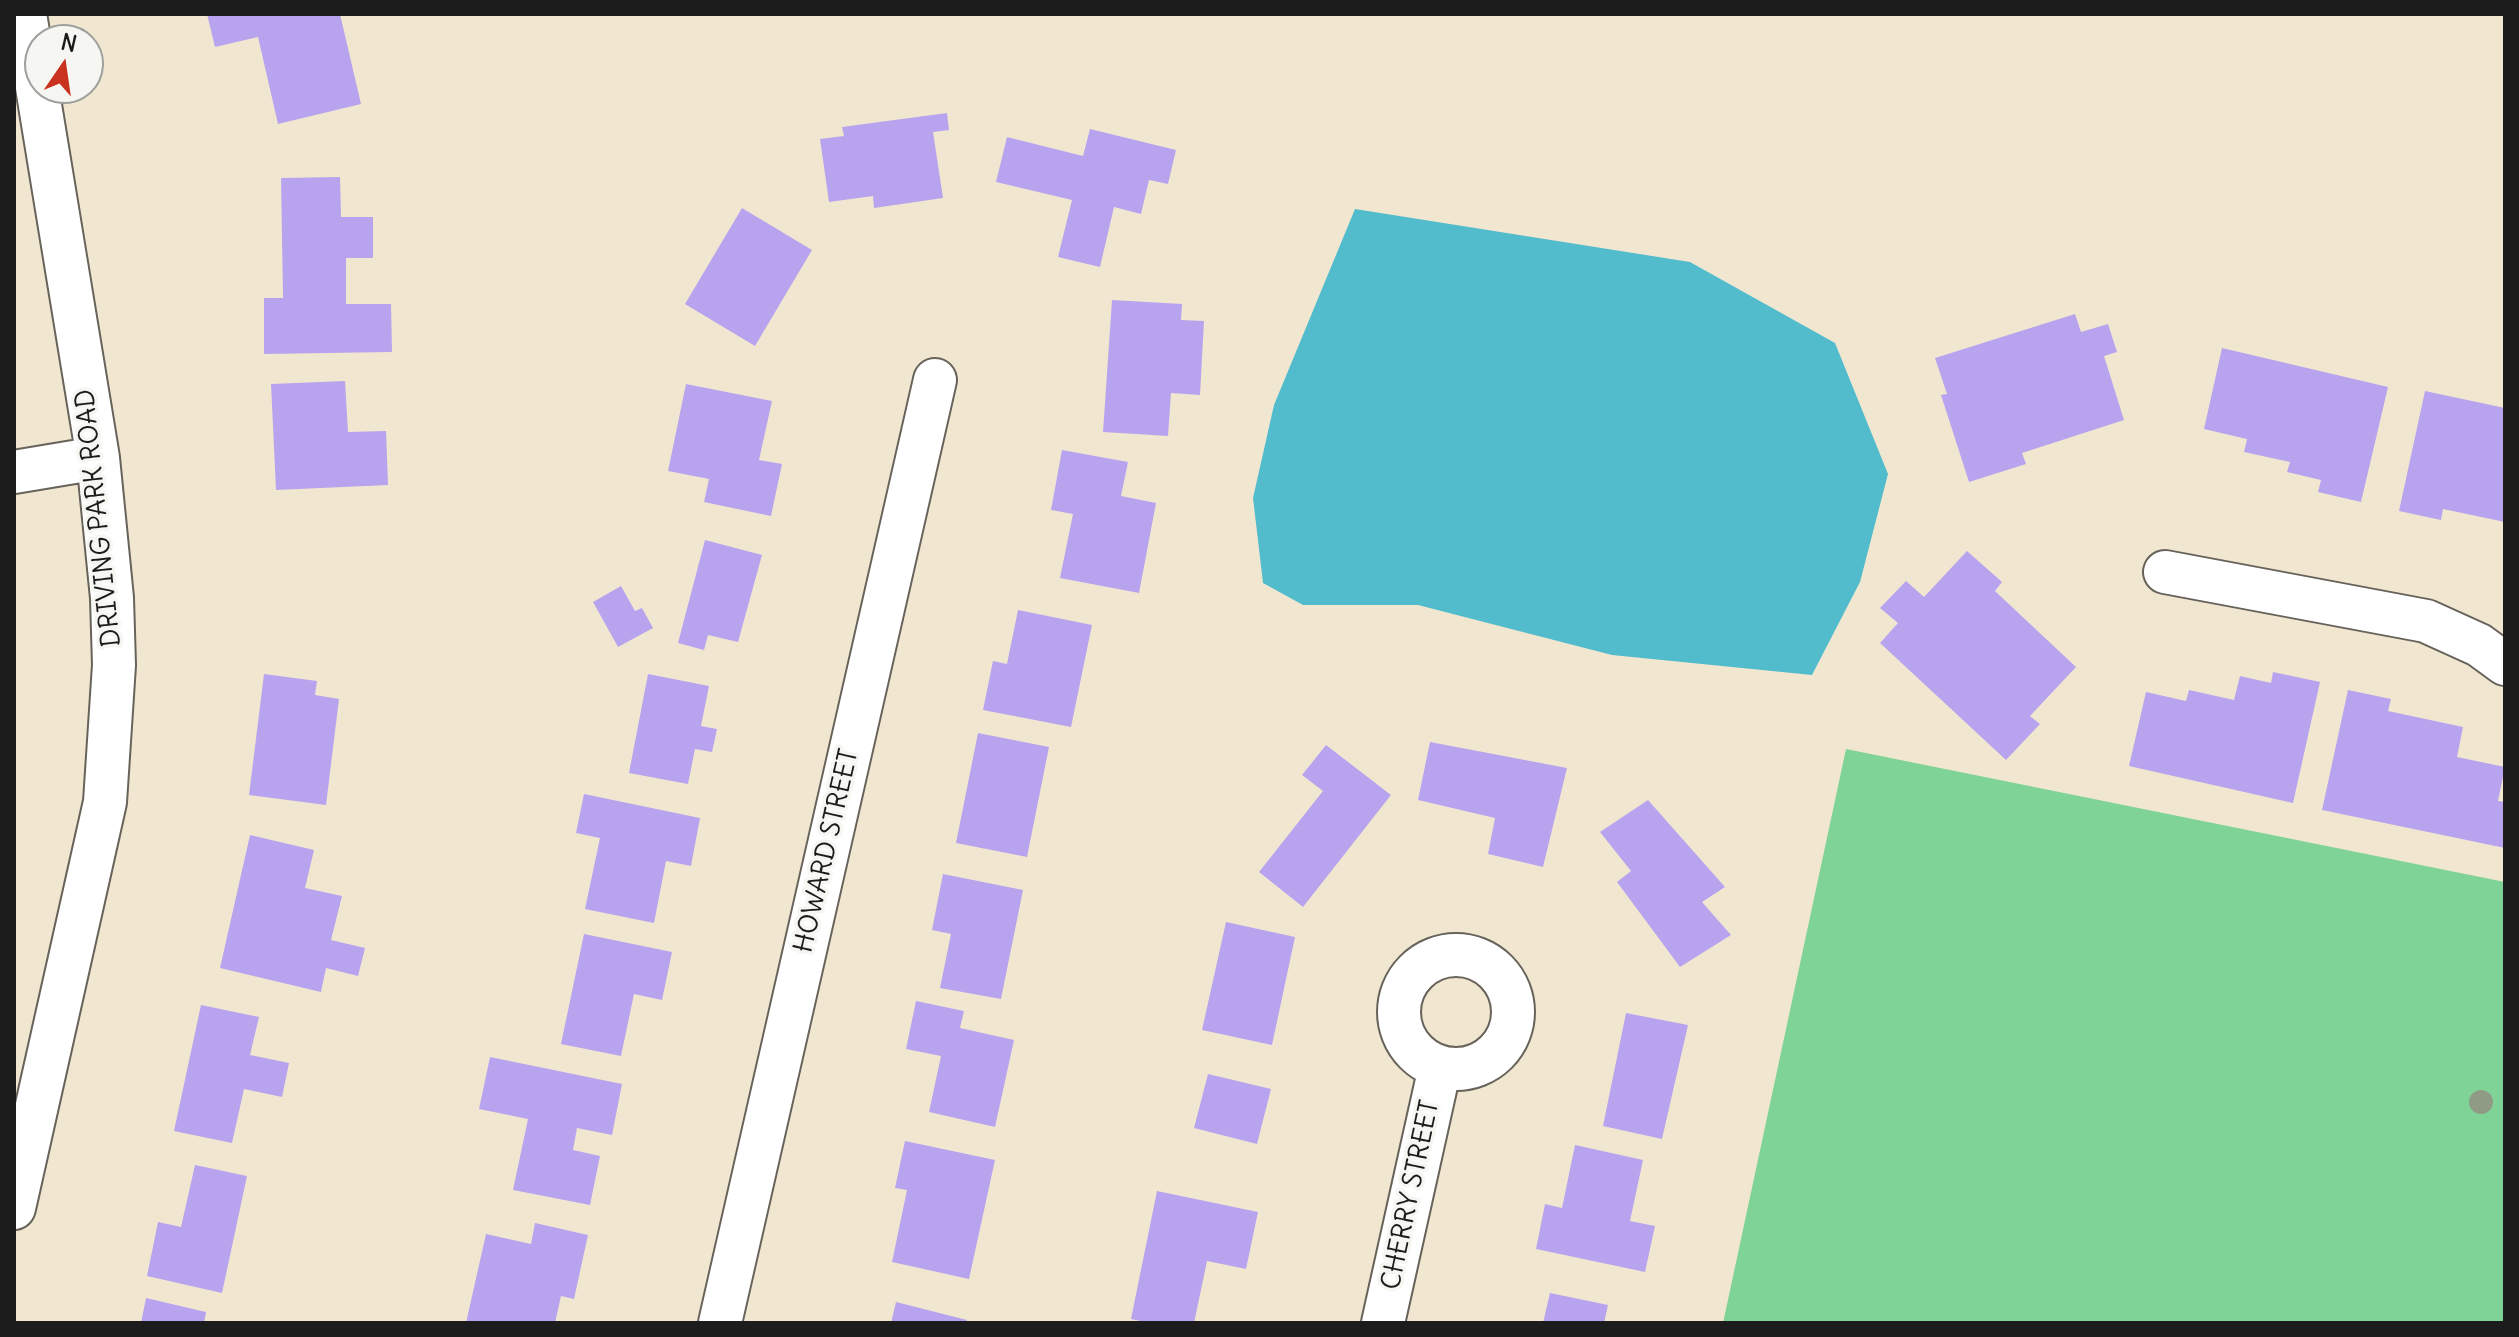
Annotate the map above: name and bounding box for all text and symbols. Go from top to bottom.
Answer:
north arrow [24,24,104,104]
text: N [58,27,79,58]
street label: DRIVING PARK ROAD [70,388,128,648]
street label: HOWARD STREET [788,746,866,956]
street label: CHERRY STREET [1376,1097,1446,1293]

